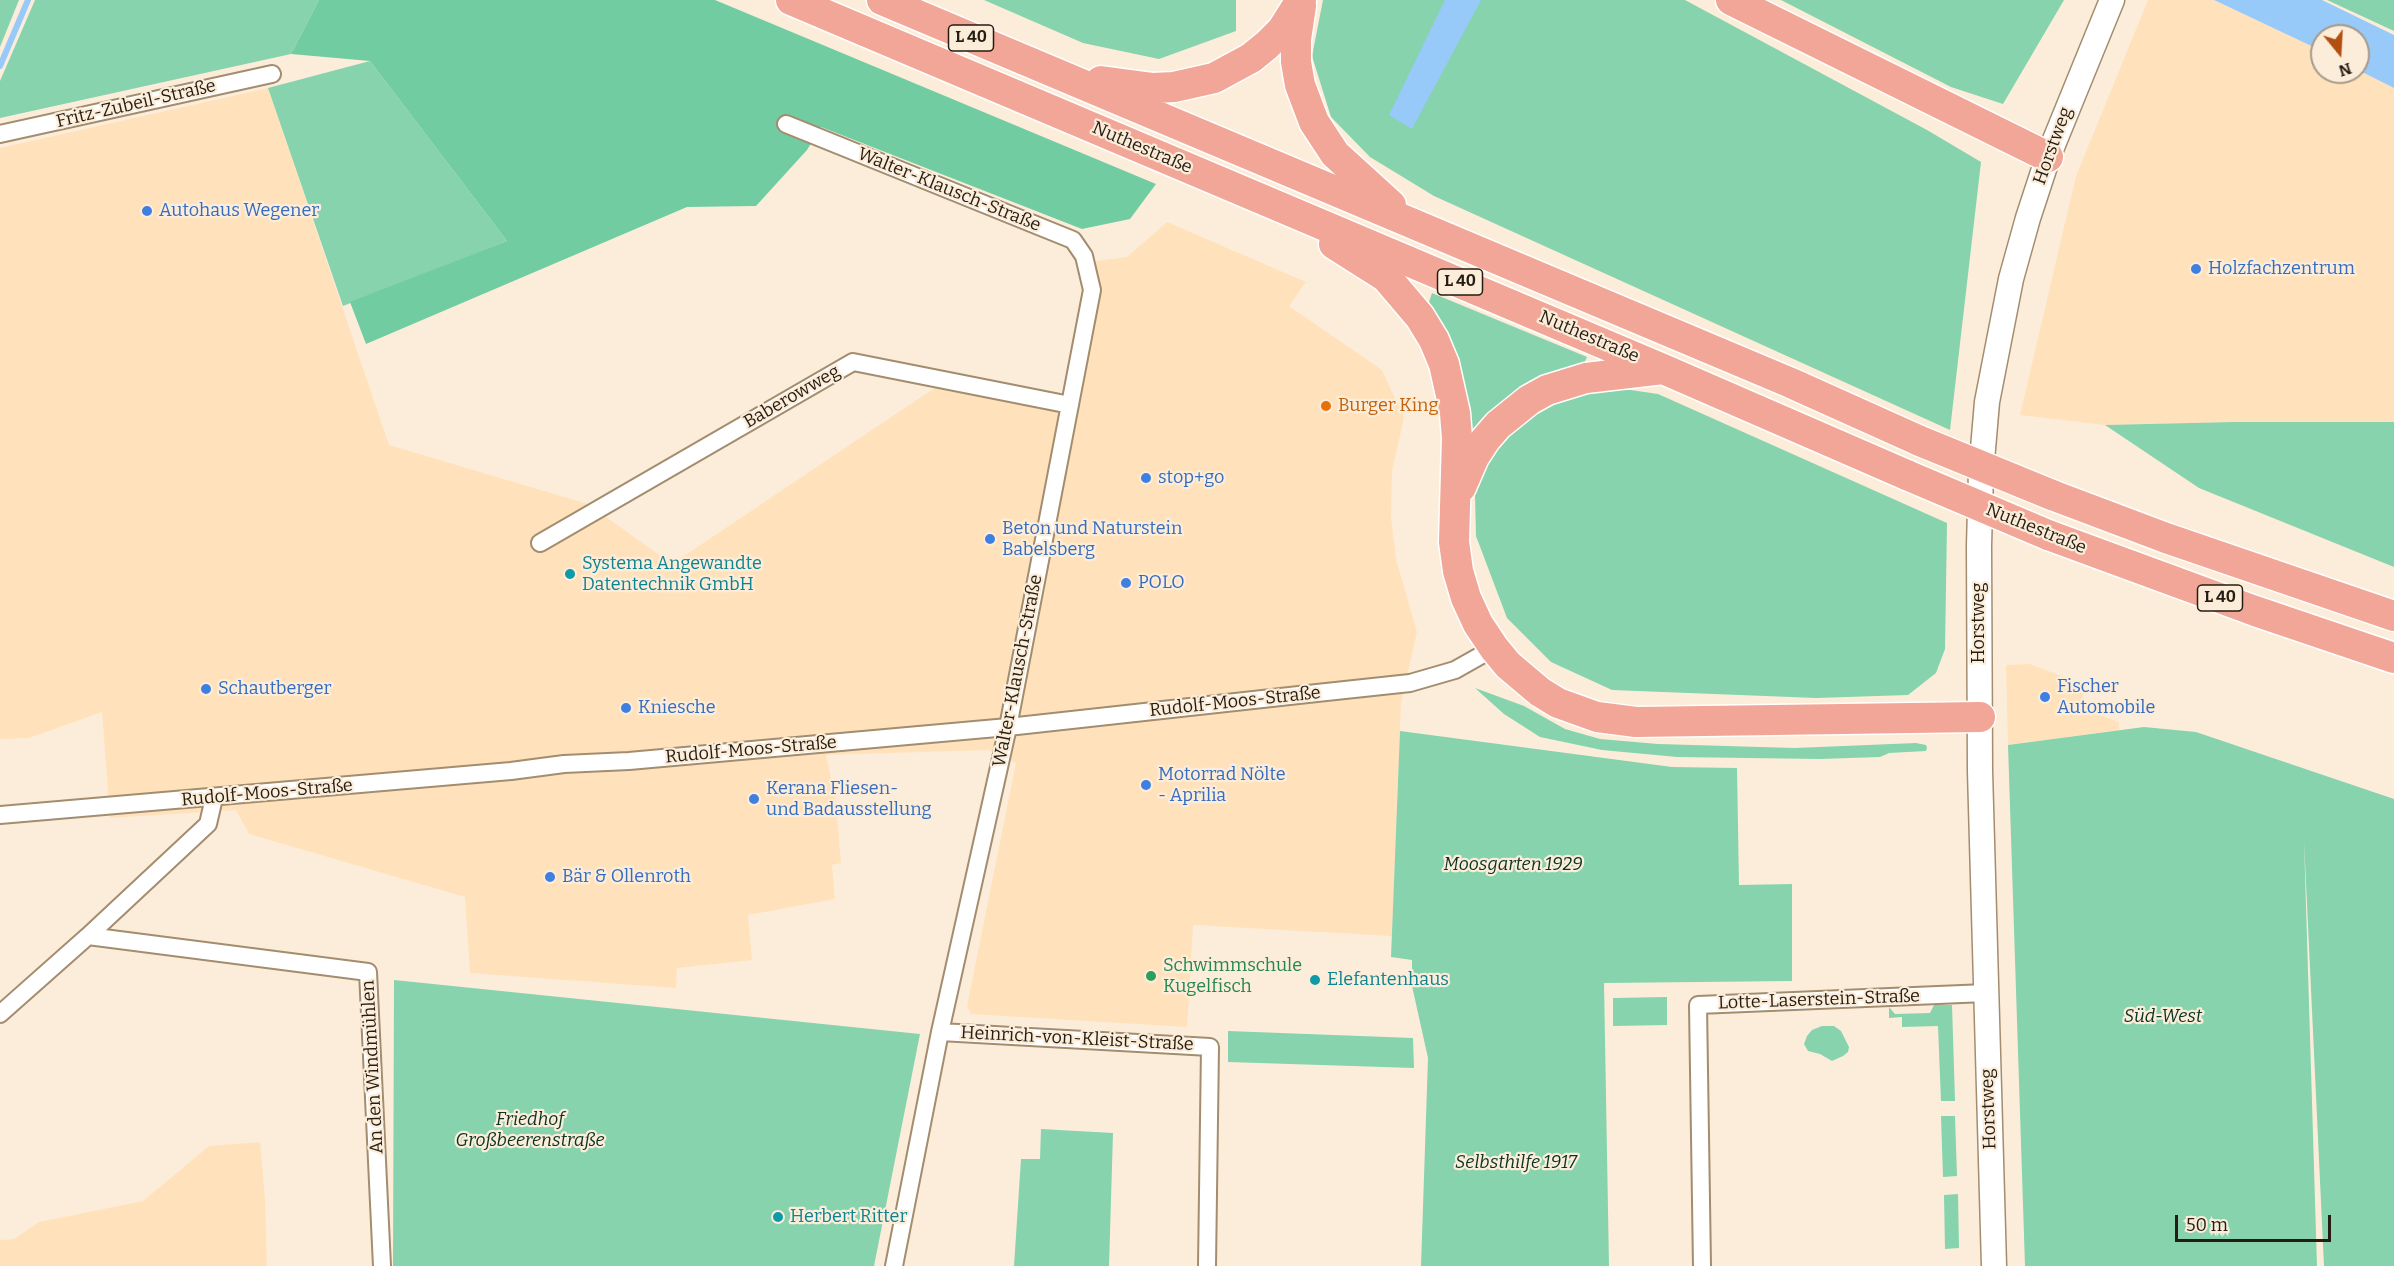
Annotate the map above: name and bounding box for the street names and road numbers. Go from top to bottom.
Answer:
road number: L 40 [948,25,994,51]
street label: Fritz-Zubeil-Straße [54,75,218,133]
street label: Horstweg [2029,104,2077,188]
street label: Nuthestraße [1089,117,1195,179]
street label: Walter-Klausch-Straße [854,143,1044,237]
road number: L 40 [1438,269,1482,295]
street label: Nuthestraße [1536,306,1642,368]
street label: Baberowweg [740,361,844,433]
street label: Nuthestraße [1983,499,2089,559]
street label: Walter-Klausch-Straße [989,573,1047,769]
street label: Horstweg [1968,583,1990,663]
road number: L 40 [2198,585,2242,611]
street label: Rudolf-Moos-Straße [1148,682,1322,722]
street label: Rudolf-Moos-Straße [664,732,838,768]
street label: Rudolf-Moos-Straße [180,775,354,811]
street label: An den Windmühlen [358,980,388,1154]
street label: Lotte-Laserstein-Straße [1718,986,1920,1014]
street label: Heinrich-von-Kleist-Straße [960,1022,1194,1056]
street label: Horstweg [1977,1068,2001,1150]

